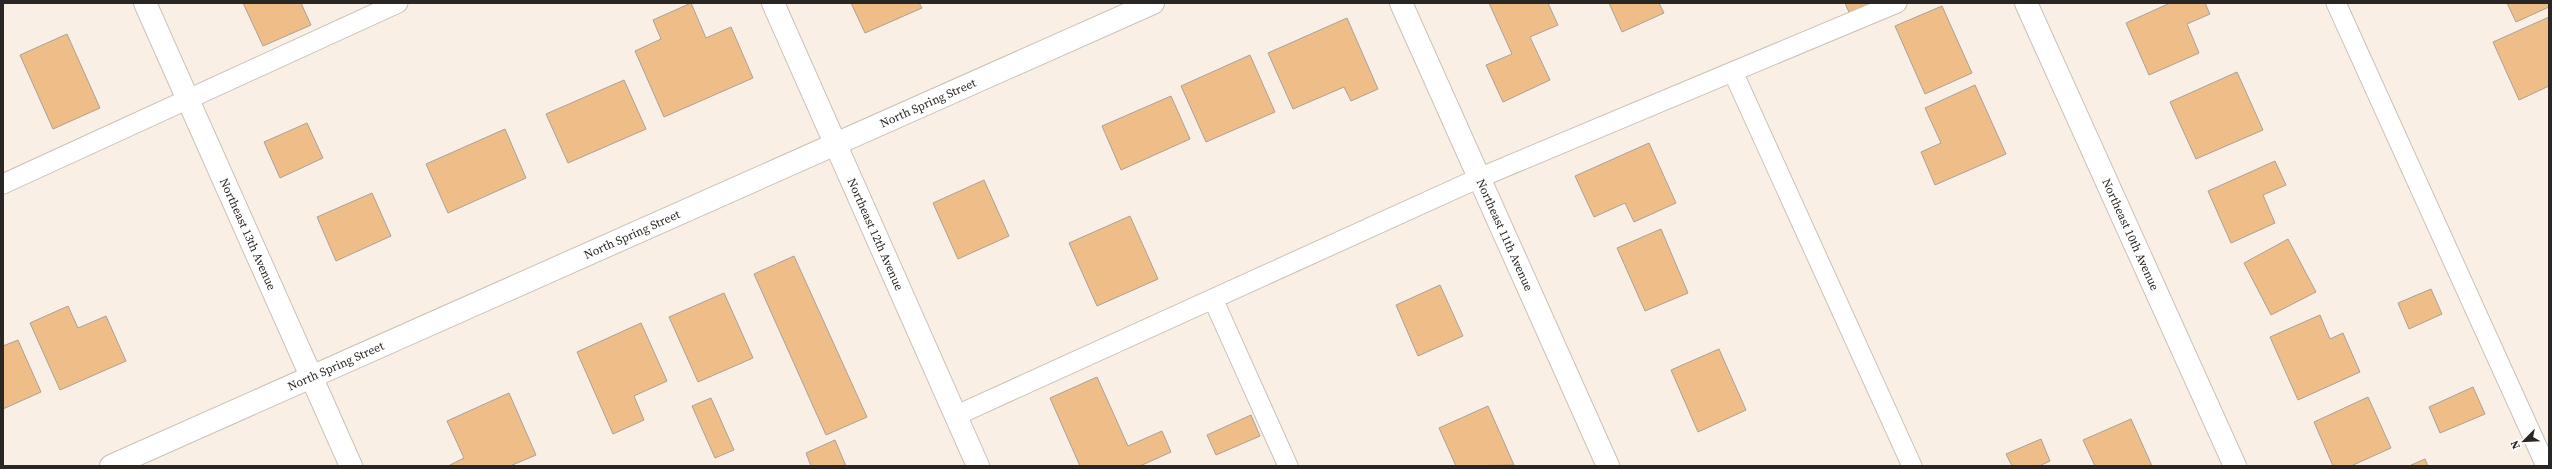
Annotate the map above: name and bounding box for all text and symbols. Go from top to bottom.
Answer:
street label: North Spring Street [877,75,979,131]
street label: Northeast 13th Avenue [216,176,280,293]
street label: Northeast 12th Avenue [844,176,907,293]
street label: Northeast 11th Avenue [1473,176,1537,293]
street label: Northeast 10th Avenue [2098,176,2163,293]
street label: North Spring Street [581,206,683,263]
street label: North Spring Street [285,338,386,394]
north arrow [2504,421,2544,461]
text: N [2507,438,2524,452]

